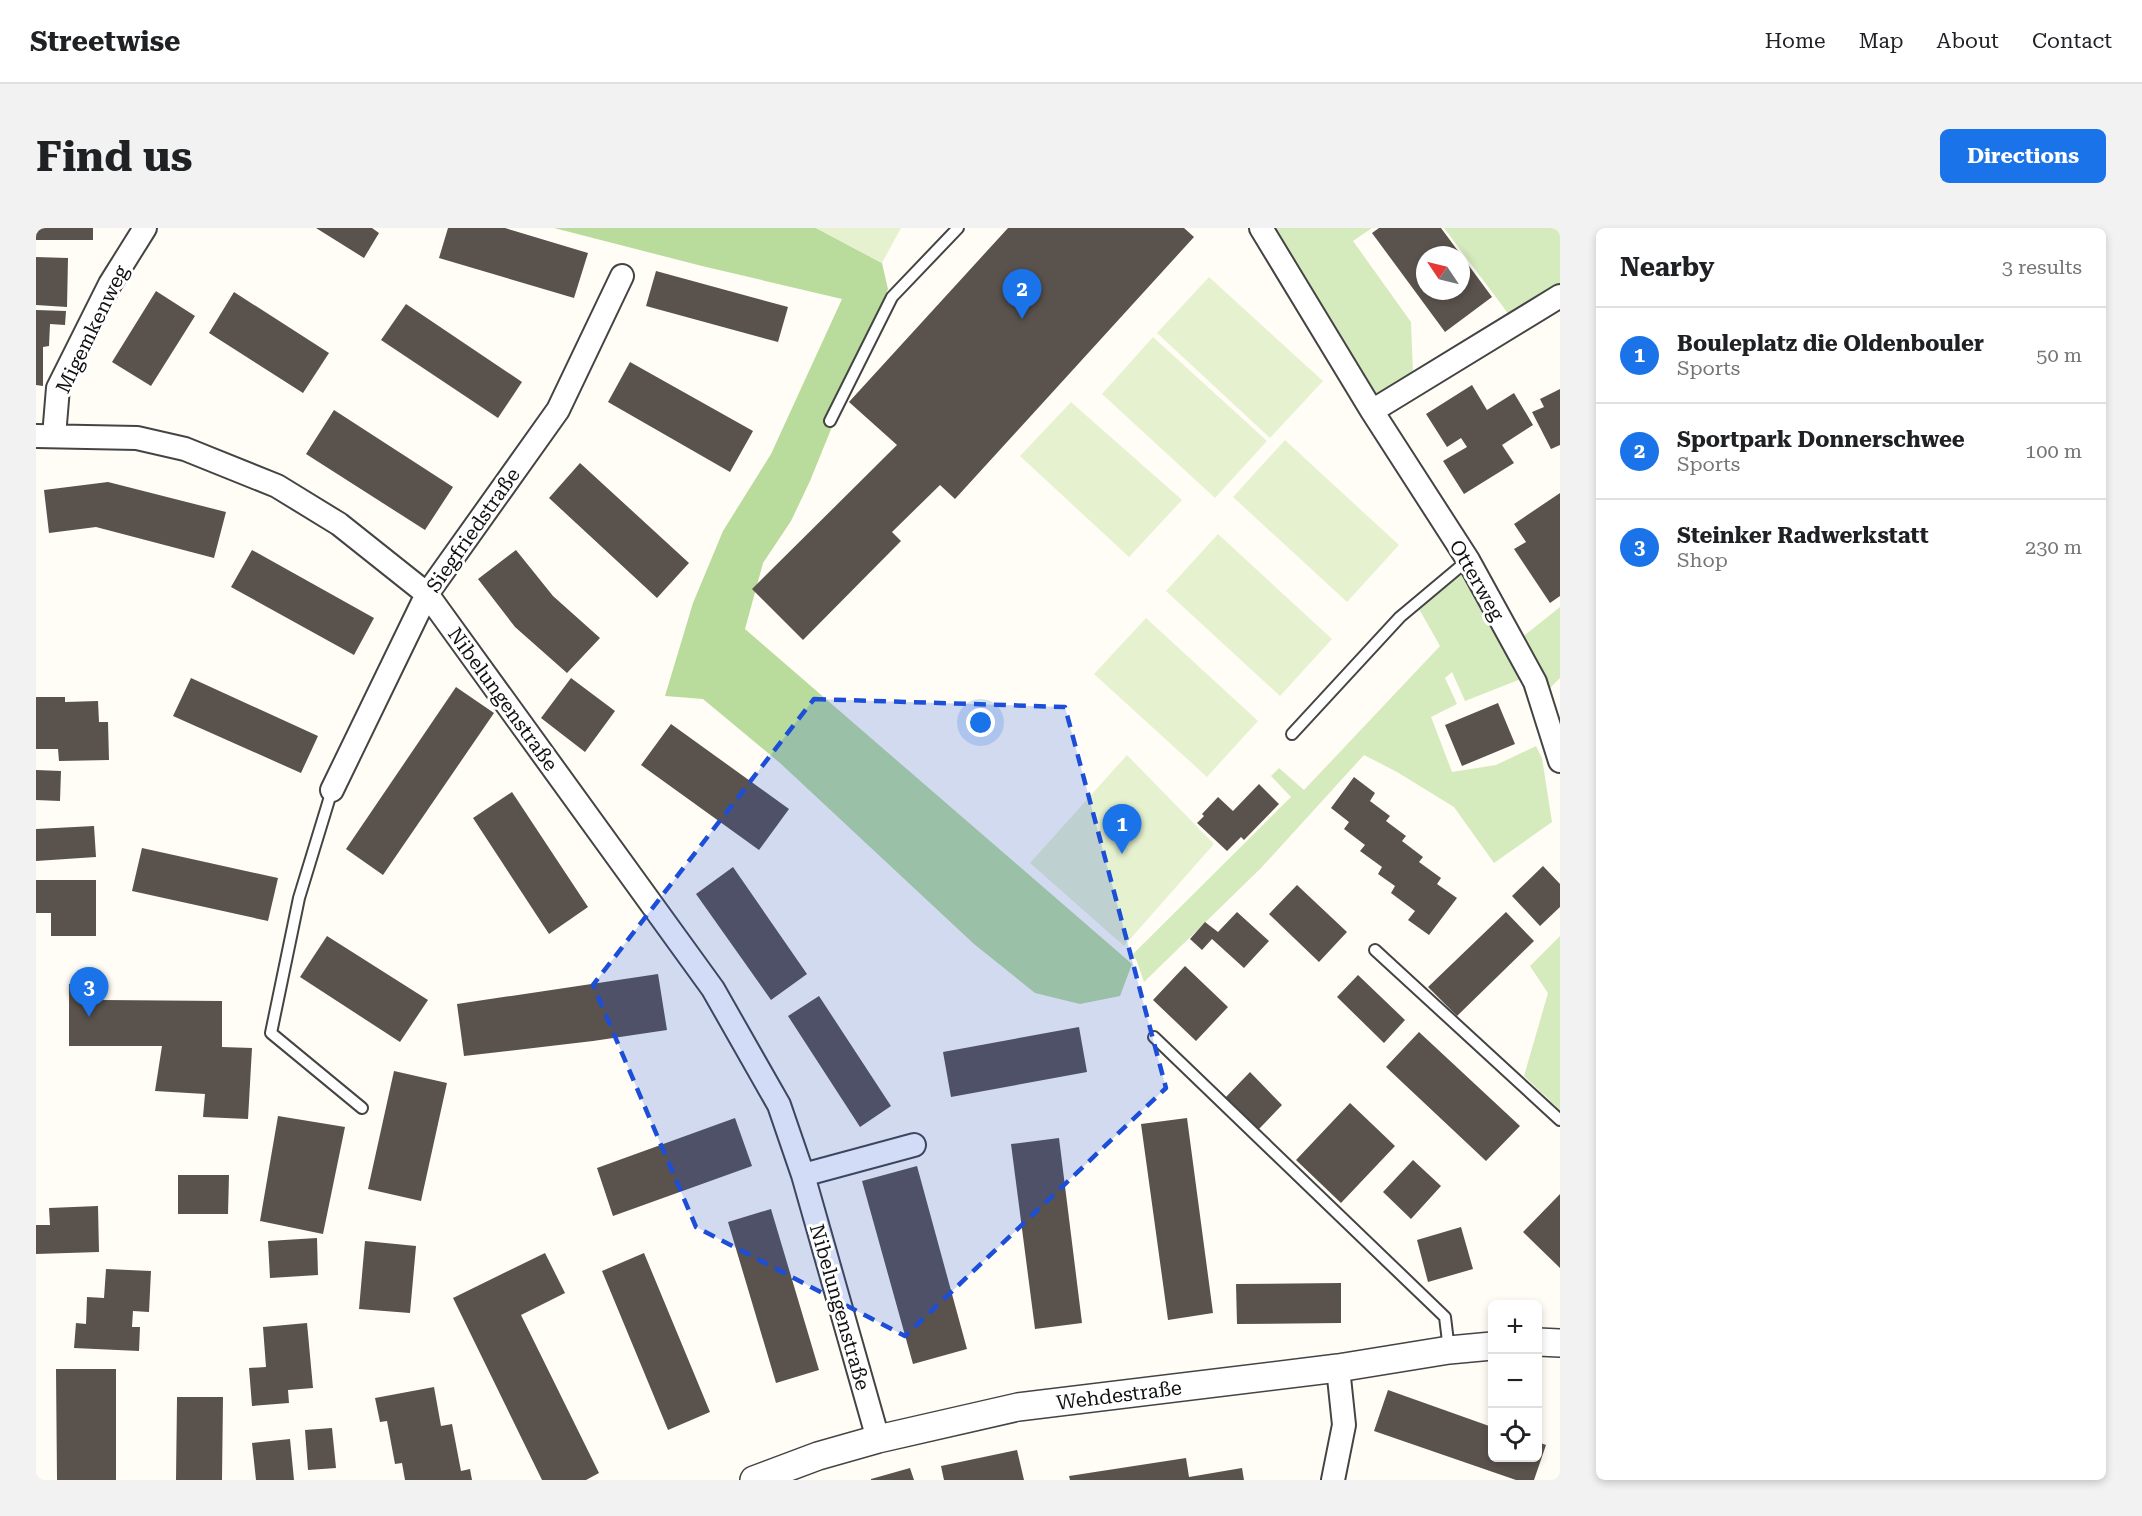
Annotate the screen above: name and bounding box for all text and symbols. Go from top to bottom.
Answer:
text: Streetwise [30,25,181,58]
text: Home [1765,29,1826,53]
text: Map [1859,29,1904,53]
text: About [1937,29,1999,53]
text: Contact [2032,29,2112,53]
button: Directions [1940,129,2106,183]
text: Find us [36,132,193,181]
north arrow [1416,246,1470,300]
text: Nearby [1620,252,1714,282]
text: 3 results [2002,255,2082,279]
street label: Migemkenweg [51,261,134,397]
pin: 2 [1002,270,1042,319]
text: Bouleplatz die Oldenbouler [1677,331,1984,356]
text: 1 [1634,343,1645,367]
text: 50 m [2036,343,2082,367]
text: Sports [1677,356,1740,380]
text: Sportpark Donnerschwee [1677,427,1965,452]
text: 2 [1634,439,1645,463]
text: 100 m [2025,439,2082,463]
text: Sports [1677,452,1740,476]
street label: Siegfriedstraße [421,463,525,597]
text: Steinker Radwerkstatt [1677,523,1929,548]
text: 3 [1634,535,1645,559]
text: 230 m [2025,535,2082,559]
street label: Otterweg [1444,536,1510,625]
text: Shop [1677,548,1728,572]
street label: Nibelungenstraße [443,623,563,775]
your location [966,708,995,737]
pin: 1 [1102,804,1142,854]
pin: 3 [70,968,108,1017]
street label: Nibelungenstraße [805,1221,875,1393]
map controls [1488,1300,1542,1462]
button: + [1488,1300,1542,1354]
button: − [1488,1354,1542,1408]
street label: Wehdestraße [1055,1375,1183,1415]
button: locate [1488,1408,1542,1462]

